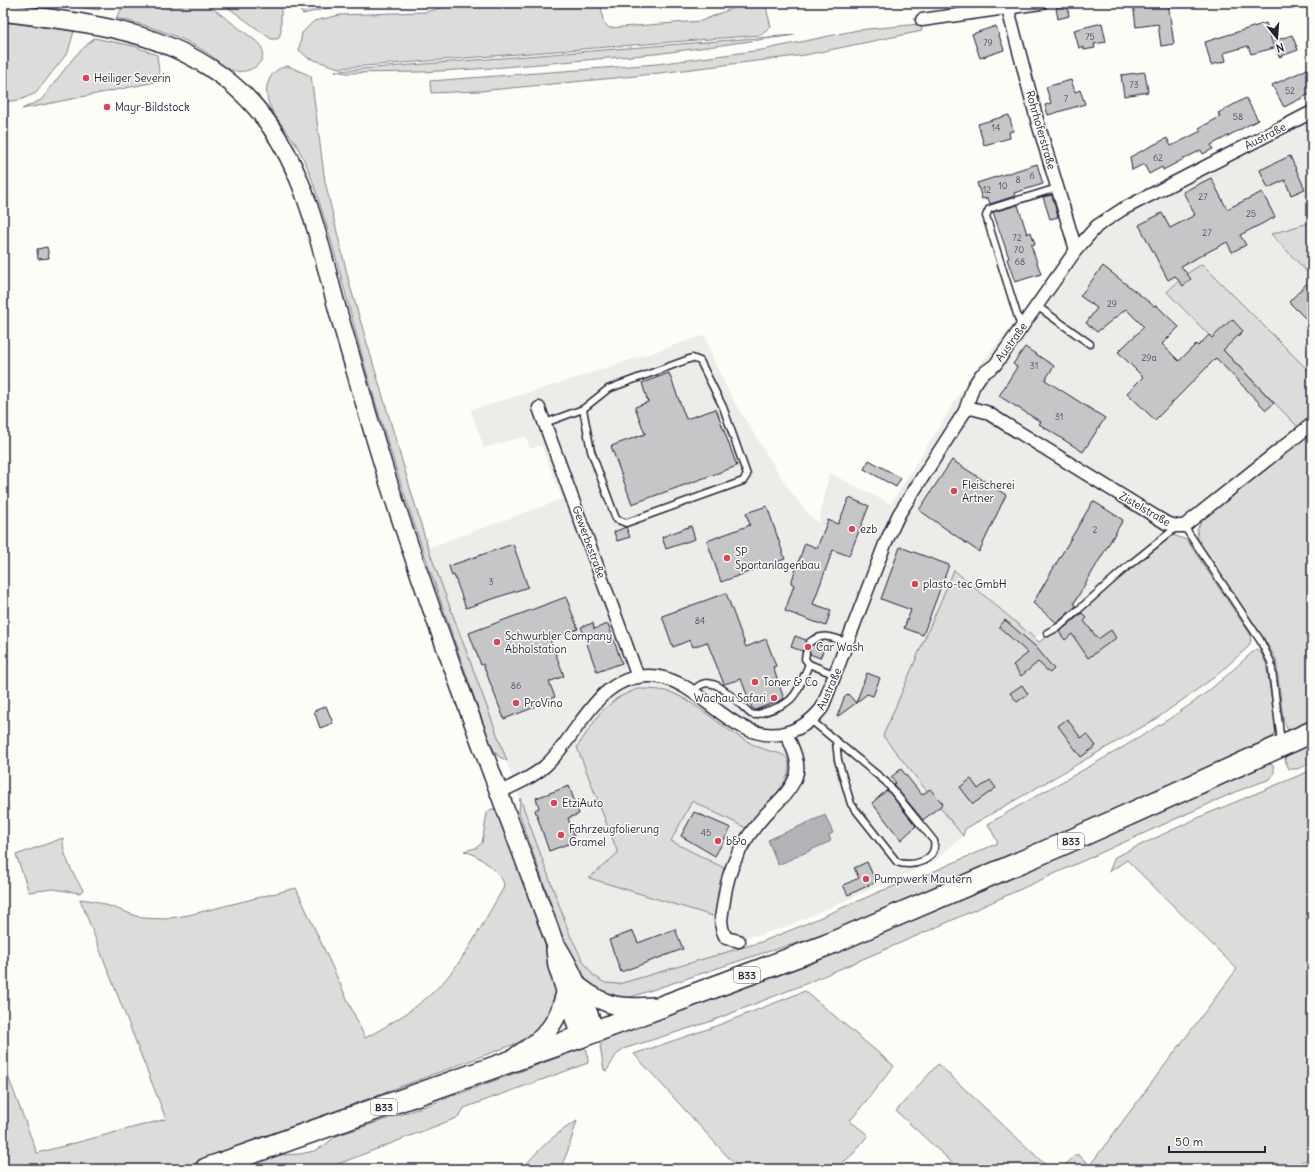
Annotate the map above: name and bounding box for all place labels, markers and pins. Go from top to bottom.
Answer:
place label: Heiliger Severin [94,71,171,85]
marker: Heiliger Severin [81,73,91,83]
place label: Mayr-Bildstock [115,100,190,114]
marker: Mayr-Bildstock [102,102,112,112]
place label: Fleischerei Artner [962,478,1015,505]
marker: Fleischerei Artner [949,486,959,496]
place label: ezb [860,522,877,536]
marker: ezb [847,524,857,534]
place label: SP Sportanlagenbau [735,545,821,572]
marker: SP Sportanlagenbau [722,553,732,563]
place label: plasto-tec GmbH [923,577,1007,591]
marker: plasto-tec GmbH [910,579,920,589]
place label: Schwurbler Company Abholstation [505,629,612,656]
marker: Schwurbler Company Abholstation [492,637,502,647]
place label: Car Wash [816,640,864,654]
marker: Car Wash [803,642,813,652]
place label: Toner & Co [763,675,818,689]
marker: Toner & Co [750,677,760,687]
place label: Wachau Safari [694,691,766,705]
marker: Wachau Safari [769,693,779,703]
place label: ProVino [524,696,563,710]
marker: ProVino [511,698,521,708]
place label: EtziAuto [562,796,603,810]
marker: EtziAuto [549,798,559,808]
place label: Fahrzeugfolierung Gramel [569,822,659,849]
marker: Fahrzeugfolierung Gramel [556,830,566,840]
place label: b&o [726,834,747,848]
marker: b&o [713,836,723,846]
place label: Pumpwerk Mautern [874,872,972,886]
marker: Pumpwerk Mautern [861,874,871,884]

